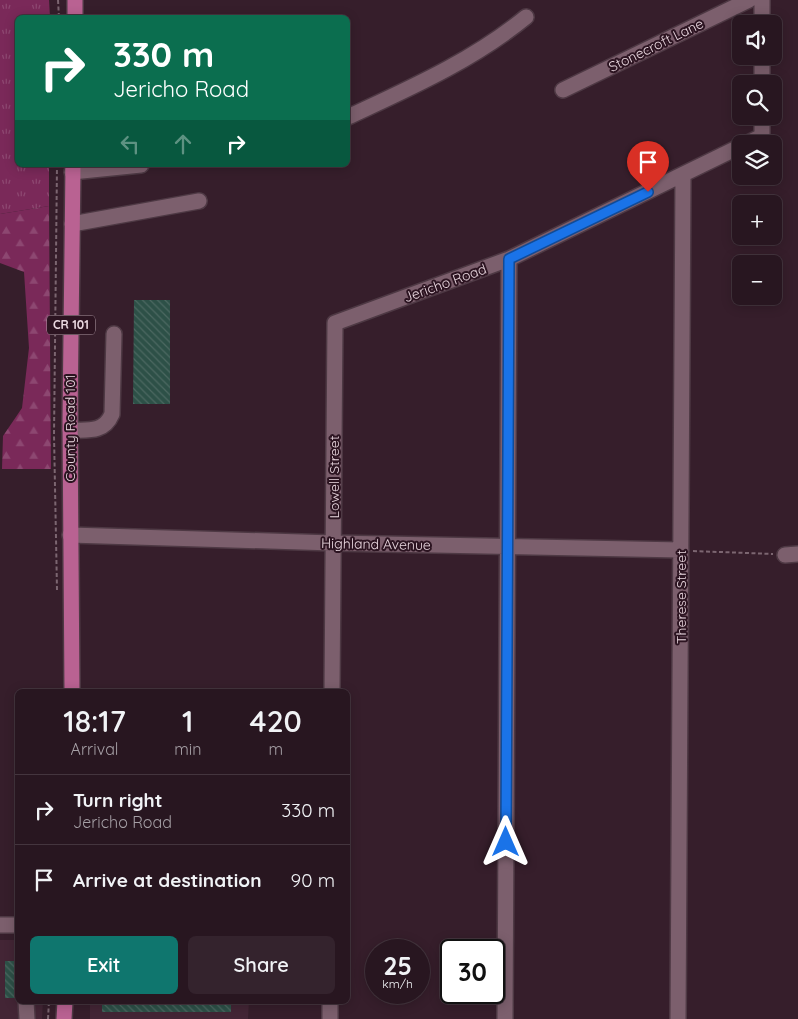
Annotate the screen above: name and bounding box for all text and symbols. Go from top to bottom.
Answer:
street label: Stonecroft Lane [606,14,706,76]
map controls [732,15,782,305]
button: sound [732,15,782,65]
text: 330 m [113,32,214,76]
icon: right [30,35,95,100]
text: Jericho Road [113,75,249,103]
button: search [732,75,782,125]
icon: left [116,130,144,158]
icon: ahead [169,130,197,158]
icon: right [222,130,250,158]
button: layers [732,135,782,185]
pin [627,141,669,192]
icon: arrive [634,148,662,176]
button: + [732,195,782,245]
button: − [732,255,782,305]
street label: Jericho Road [401,260,489,306]
road number: CR 101 [47,316,95,334]
street label: County Road 101 [61,374,79,482]
street label: Lowell Street [325,435,343,518]
street label: Highland Avenue [321,534,431,554]
street label: Therese Street [672,550,690,644]
text: 18:17 [63,702,126,740]
text: 1 [182,702,194,740]
text: 420 [250,702,302,740]
text: Arrival [71,739,119,759]
text: min [174,739,201,759]
text: m [268,739,283,759]
text: Turn right [73,788,162,812]
icon: right [30,796,58,824]
text: 330 m [281,798,335,822]
text: Jericho Road [73,812,172,832]
position arrow [479,815,531,867]
icon: arrive [30,866,58,894]
text: Arrive at destination [73,868,262,892]
text: 90 m [291,868,335,892]
button: Exit [30,936,178,994]
button: Share [188,936,335,994]
speed limit sign: 30 [440,939,505,1004]
text: 25 [383,950,412,981]
text: km/h [382,976,413,991]

